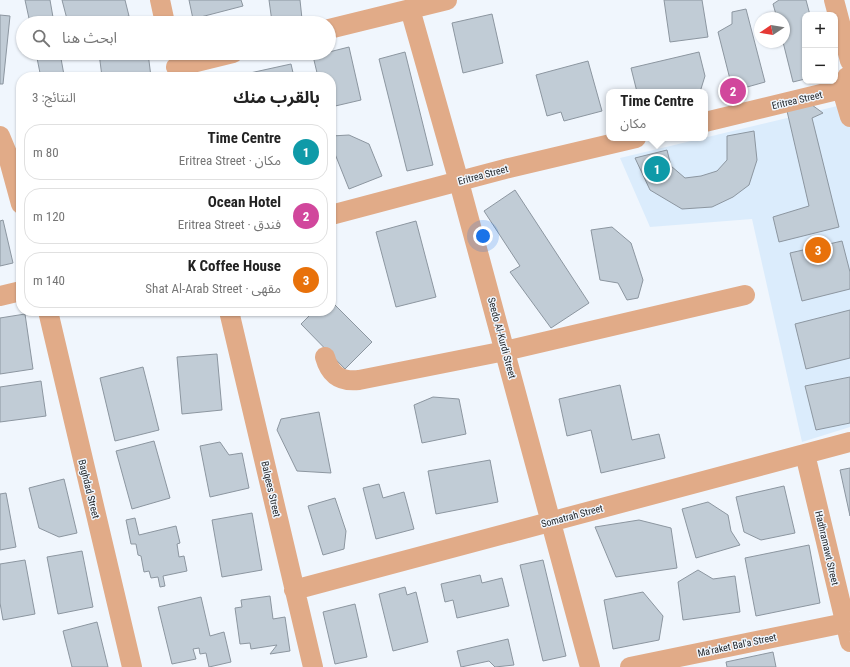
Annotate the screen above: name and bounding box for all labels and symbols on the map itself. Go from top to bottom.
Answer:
north arrow [754,12,790,48]
pin: 2 [720,76,746,106]
street label: Eritrea Street [771,89,823,111]
pin: 1 [644,154,670,184]
street label: Eritrea Street [457,163,509,187]
your location [473,226,493,246]
pin: 3 [805,235,831,265]
street label: Seedo Al-Kurdi Street [486,296,518,380]
street label: Baghdad Street [76,458,102,520]
street label: Balqees Street [259,460,283,518]
street label: Somatrah Street [540,502,604,530]
street label: Hadhramawt Street [813,510,841,586]
street label: Ma'raket Bal'a Street [697,631,777,659]

